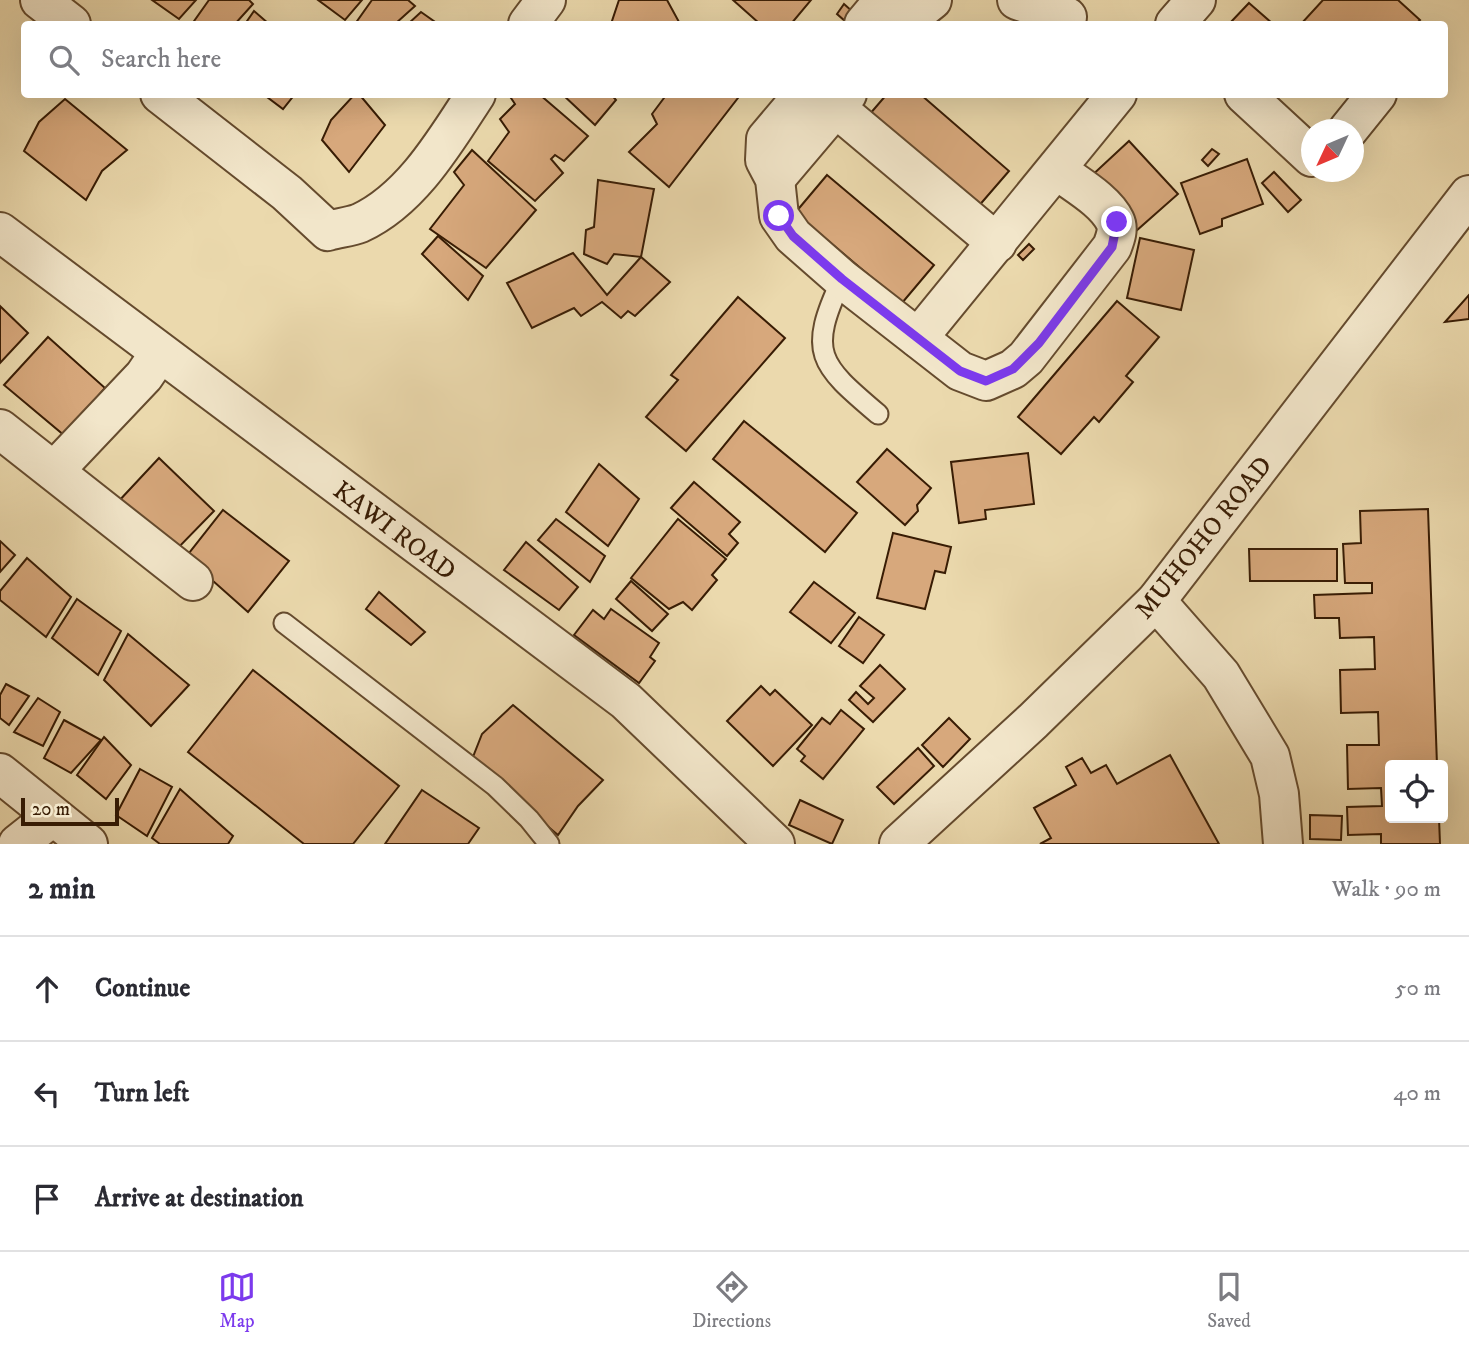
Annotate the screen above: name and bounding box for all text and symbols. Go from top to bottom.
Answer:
search box [21,21,1448,98]
icon: search [45,41,83,79]
text: Search here [101,43,221,76]
north arrow [1301,119,1364,182]
route start [763,200,794,231]
route end [1101,206,1132,237]
street label: MUHOHO ROAD [1128,450,1280,626]
street label: KAWI ROAD [326,474,462,588]
map controls [1385,760,1448,823]
button: locate [1385,760,1448,823]
scale bar [21,795,119,827]
text: 20 m [32,798,70,821]
text: 2 min [28,871,95,908]
text: Walk · 90 m [1332,875,1441,904]
icon: ahead [28,970,66,1008]
text: Continue [95,972,190,1005]
text: 50 m [1395,974,1441,1003]
icon: left [28,1075,66,1113]
text: Turn left [95,1077,189,1110]
text: 40 m [1393,1079,1441,1108]
icon: arrive [28,1180,66,1218]
text: Arrive at destination [95,1182,304,1215]
tab: Map [218,1268,256,1333]
tab: Directions [692,1268,771,1333]
tab: Saved [1207,1268,1251,1333]

